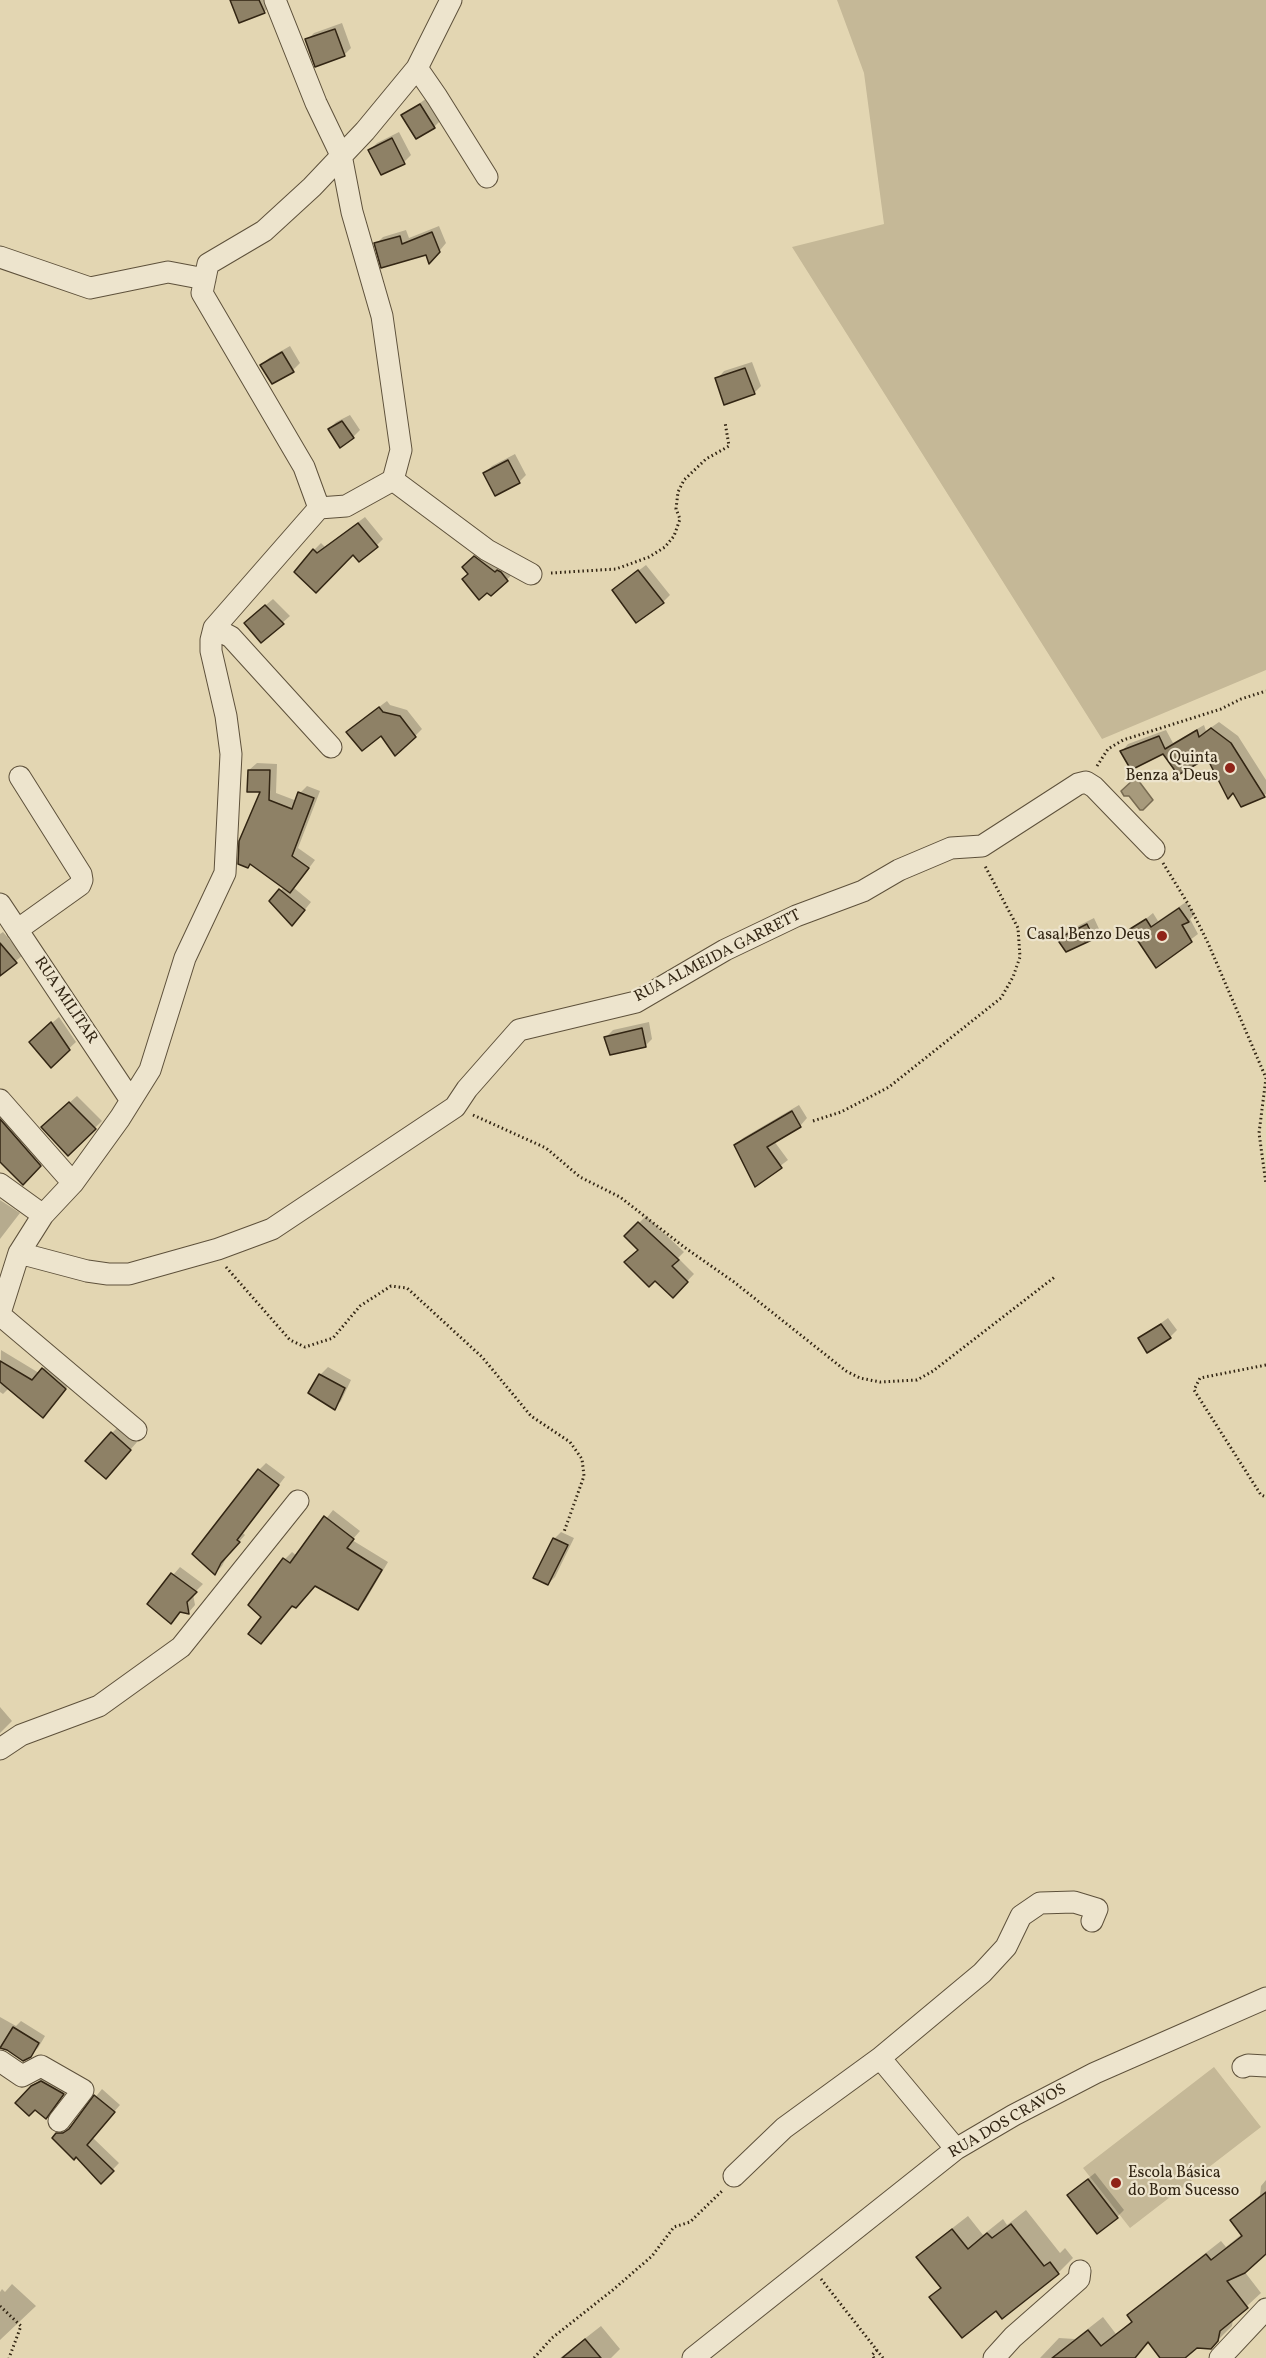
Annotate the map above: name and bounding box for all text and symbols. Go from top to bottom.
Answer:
place label: Quinta Benza a Deus [1125,749,1218,787]
marker: Quinta Benza a Deus [1223,761,1237,775]
street label: RUA ALMEIDA GARRETT [632,907,804,1007]
place label: Casal Benzo Deus [1027,926,1150,946]
marker: Casal Benzo Deus [1155,929,1169,943]
street label: RUA MILITAR [29,954,101,1048]
street label: RUA DOS CRAVOS [946,2081,1070,2163]
place label: Escola Básica do Bom Sucesso [1128,2164,1239,2202]
marker: Escola Básica do Bom Sucesso [1109,2176,1123,2190]

